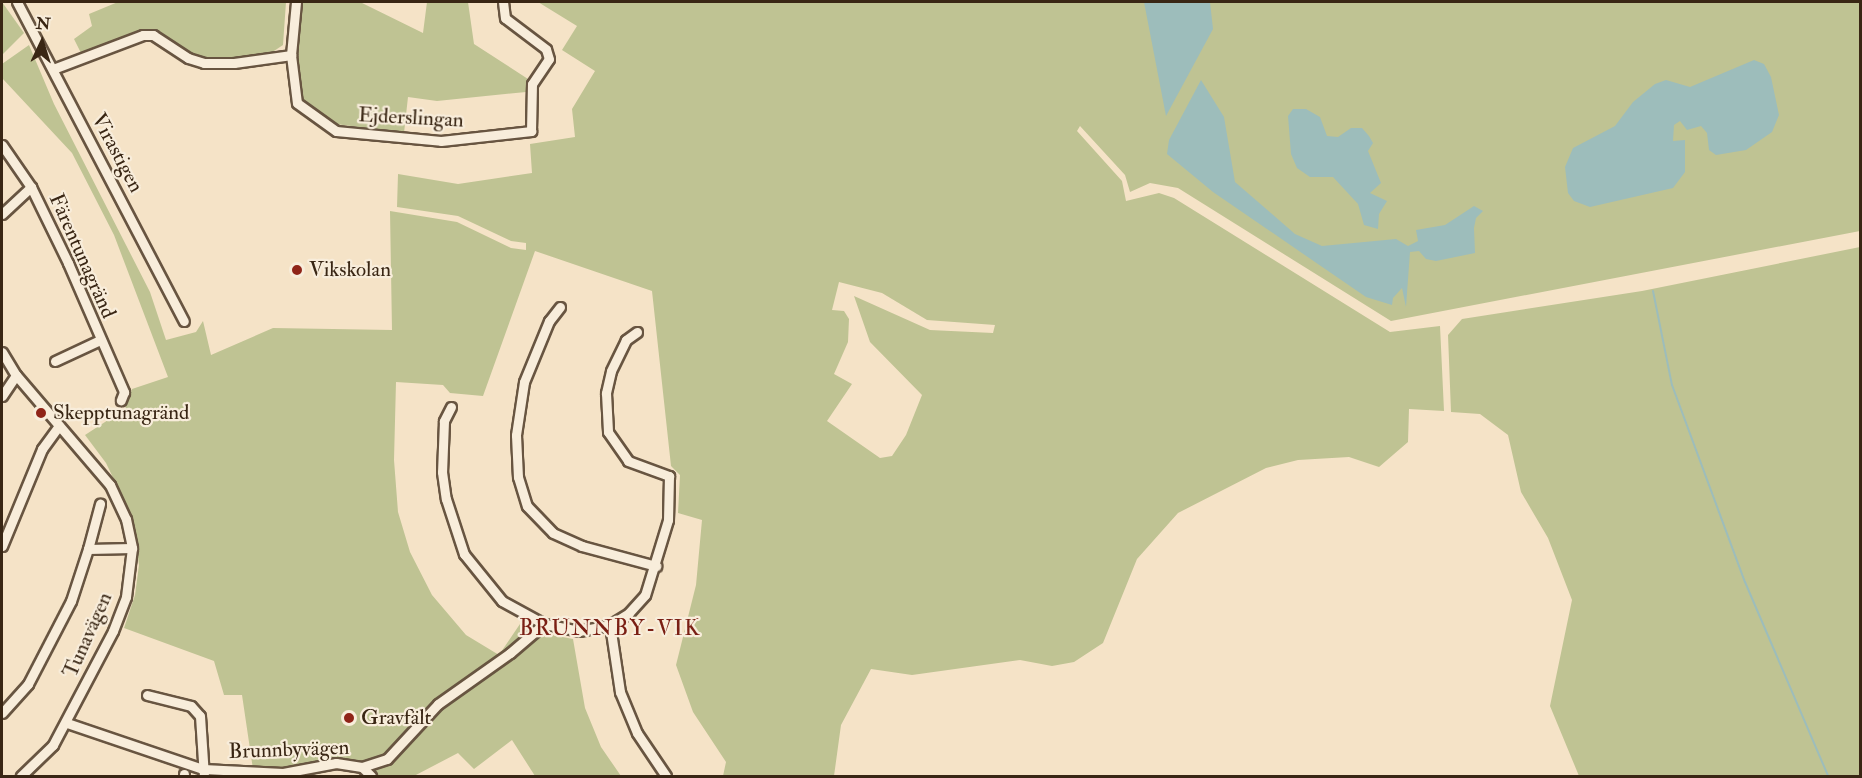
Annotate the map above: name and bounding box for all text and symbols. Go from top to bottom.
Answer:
north arrow [12,12,72,72]
text: N [35,14,51,35]
street label: Ejderslingan [358,103,464,133]
street label: Virastigen [86,109,148,197]
street label: Färentunagränd [43,190,121,322]
place label: Vikskolan [309,257,391,283]
marker: Vikskolan [290,263,304,277]
place label: Skepptunagränd [53,400,189,426]
marker: Skepptunagränd [34,406,48,420]
street label: Tunavägen [58,588,118,682]
district label: BRUNNBY-VIK [519,616,701,642]
place label: Gravfält [361,705,431,731]
marker: Gravfält [342,711,356,725]
street label: Brunnbyvägen [228,735,350,765]

